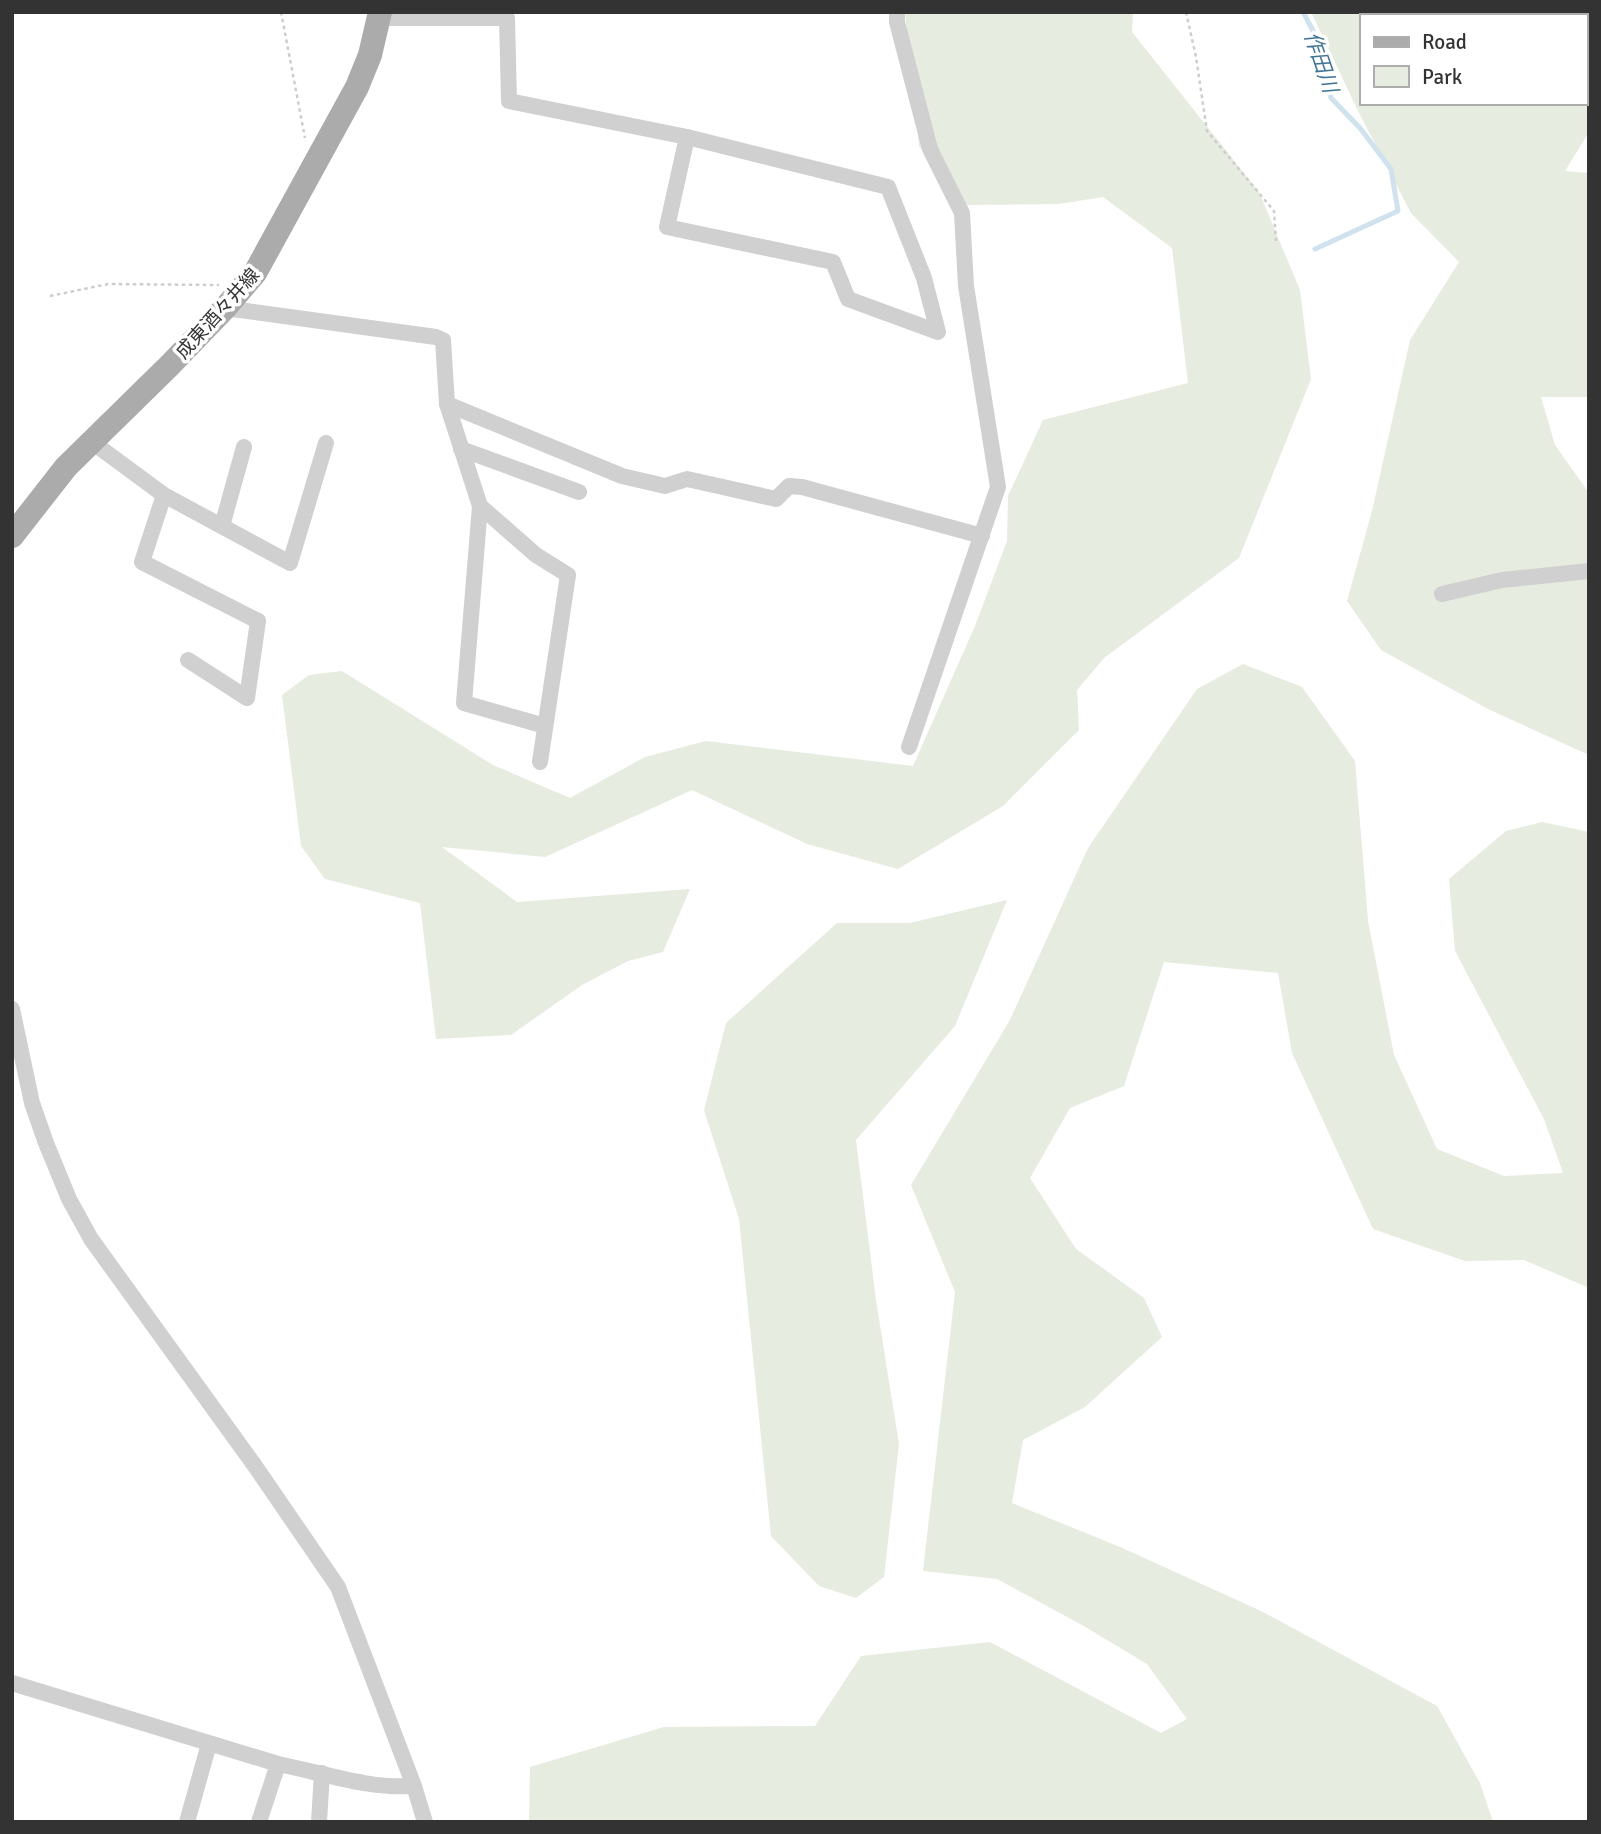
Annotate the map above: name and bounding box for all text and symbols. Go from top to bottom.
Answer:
legend [1360,14,1587,105]
water label: 作田川 [1298,28,1344,98]
text: Road [1422,29,1467,55]
text: Park [1422,64,1463,90]
street label: 成東酒々井線 [171,263,265,364]

